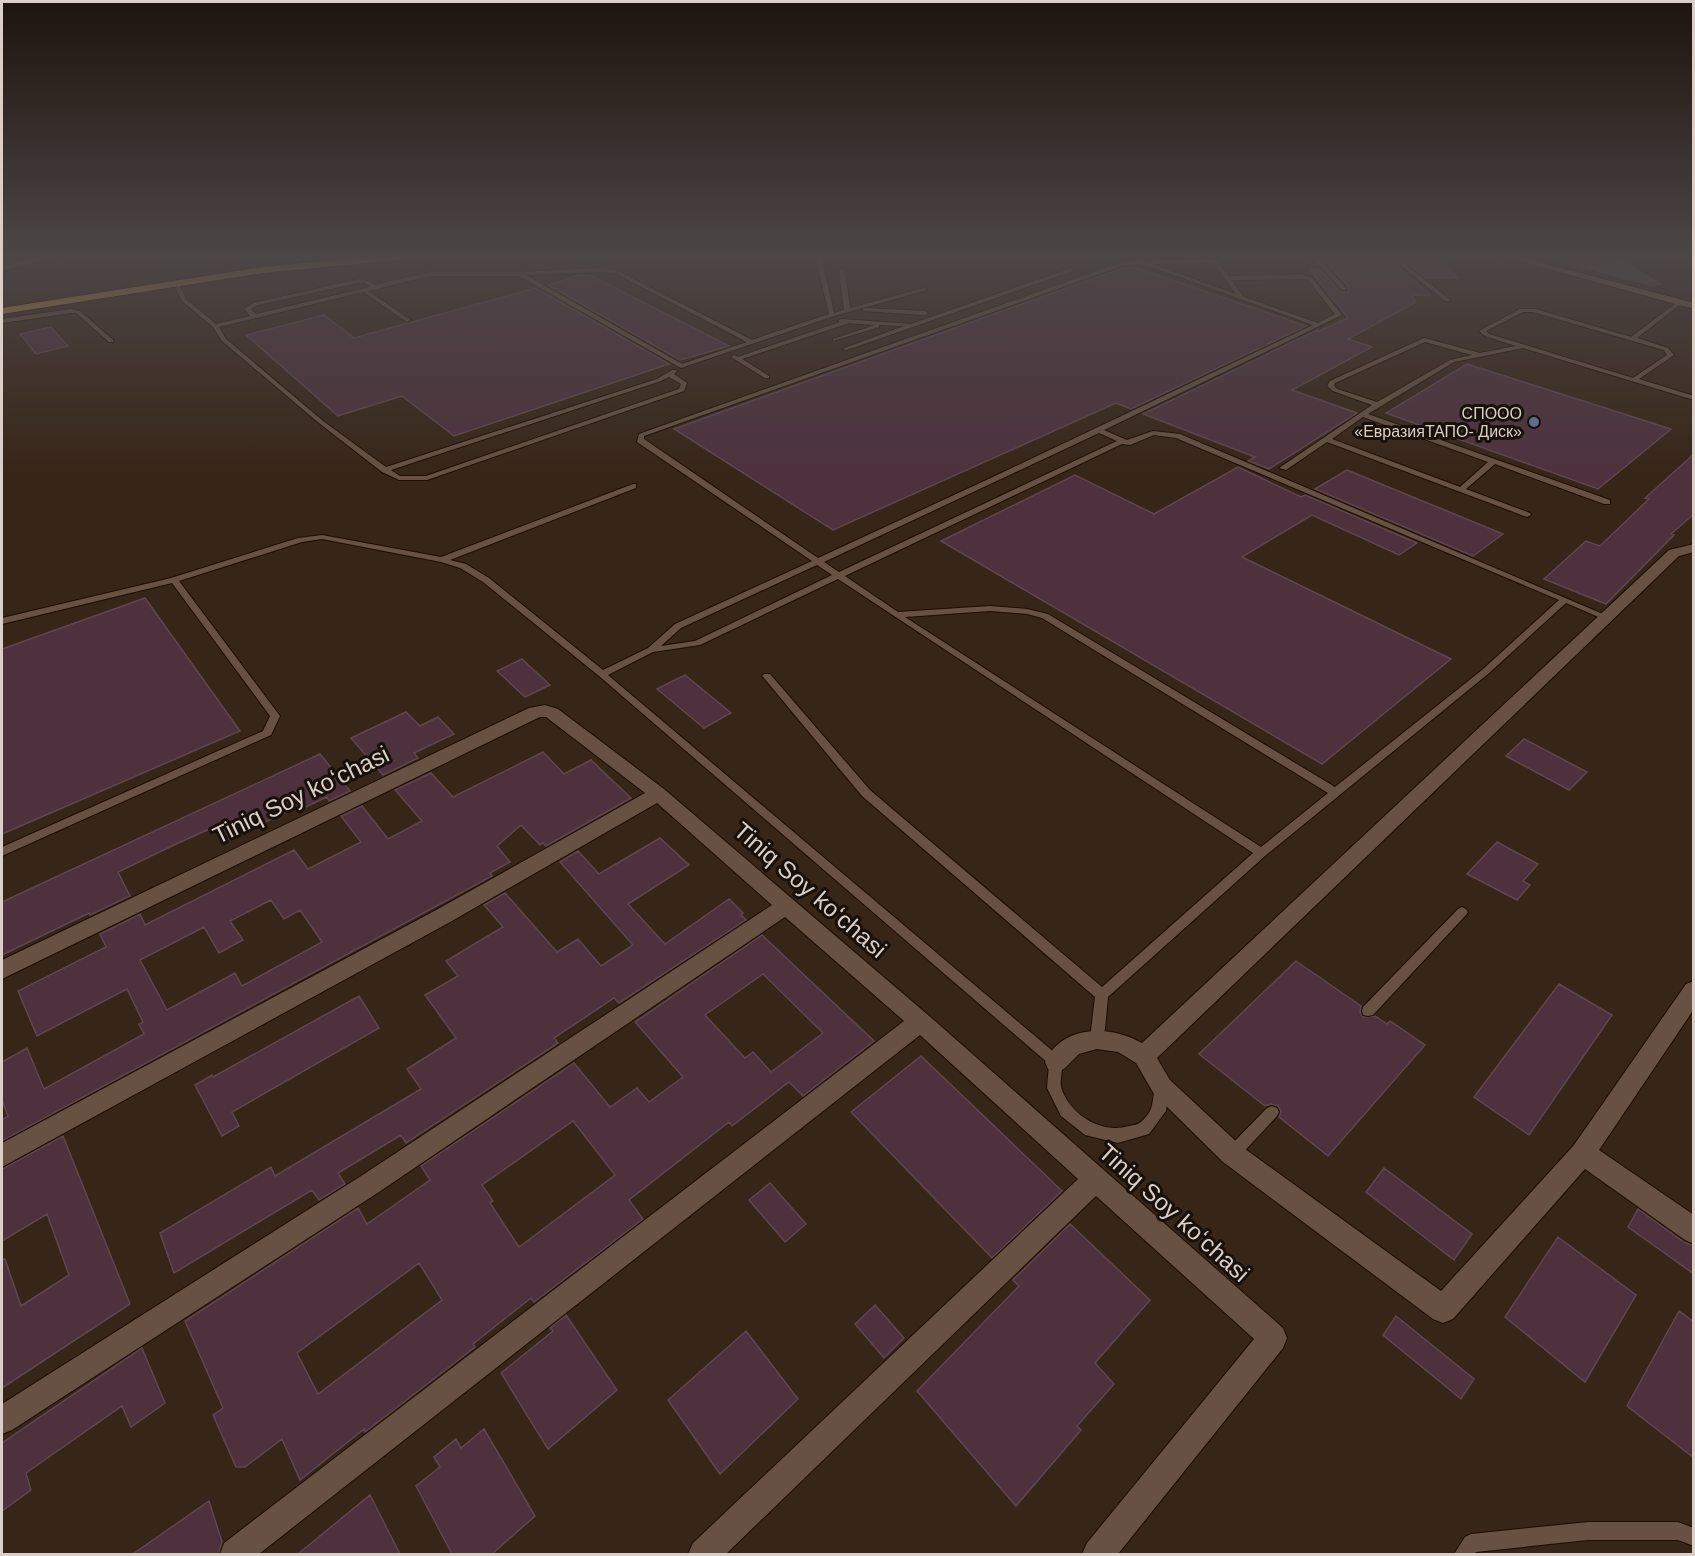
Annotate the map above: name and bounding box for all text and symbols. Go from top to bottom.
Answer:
place label: СПООО «ЕвразияТАПО- Диск» [1354,405,1522,440]
marker: СПООО «ЕвразияТАПО- Диск» [1527,415,1541,429]
street label: Tiniq Soy koʻchasi [208,740,393,849]
street label: Tiniq Soy koʻchasi [729,816,892,963]
street label: Tiniq Soy koʻchasi [1094,1138,1255,1287]

